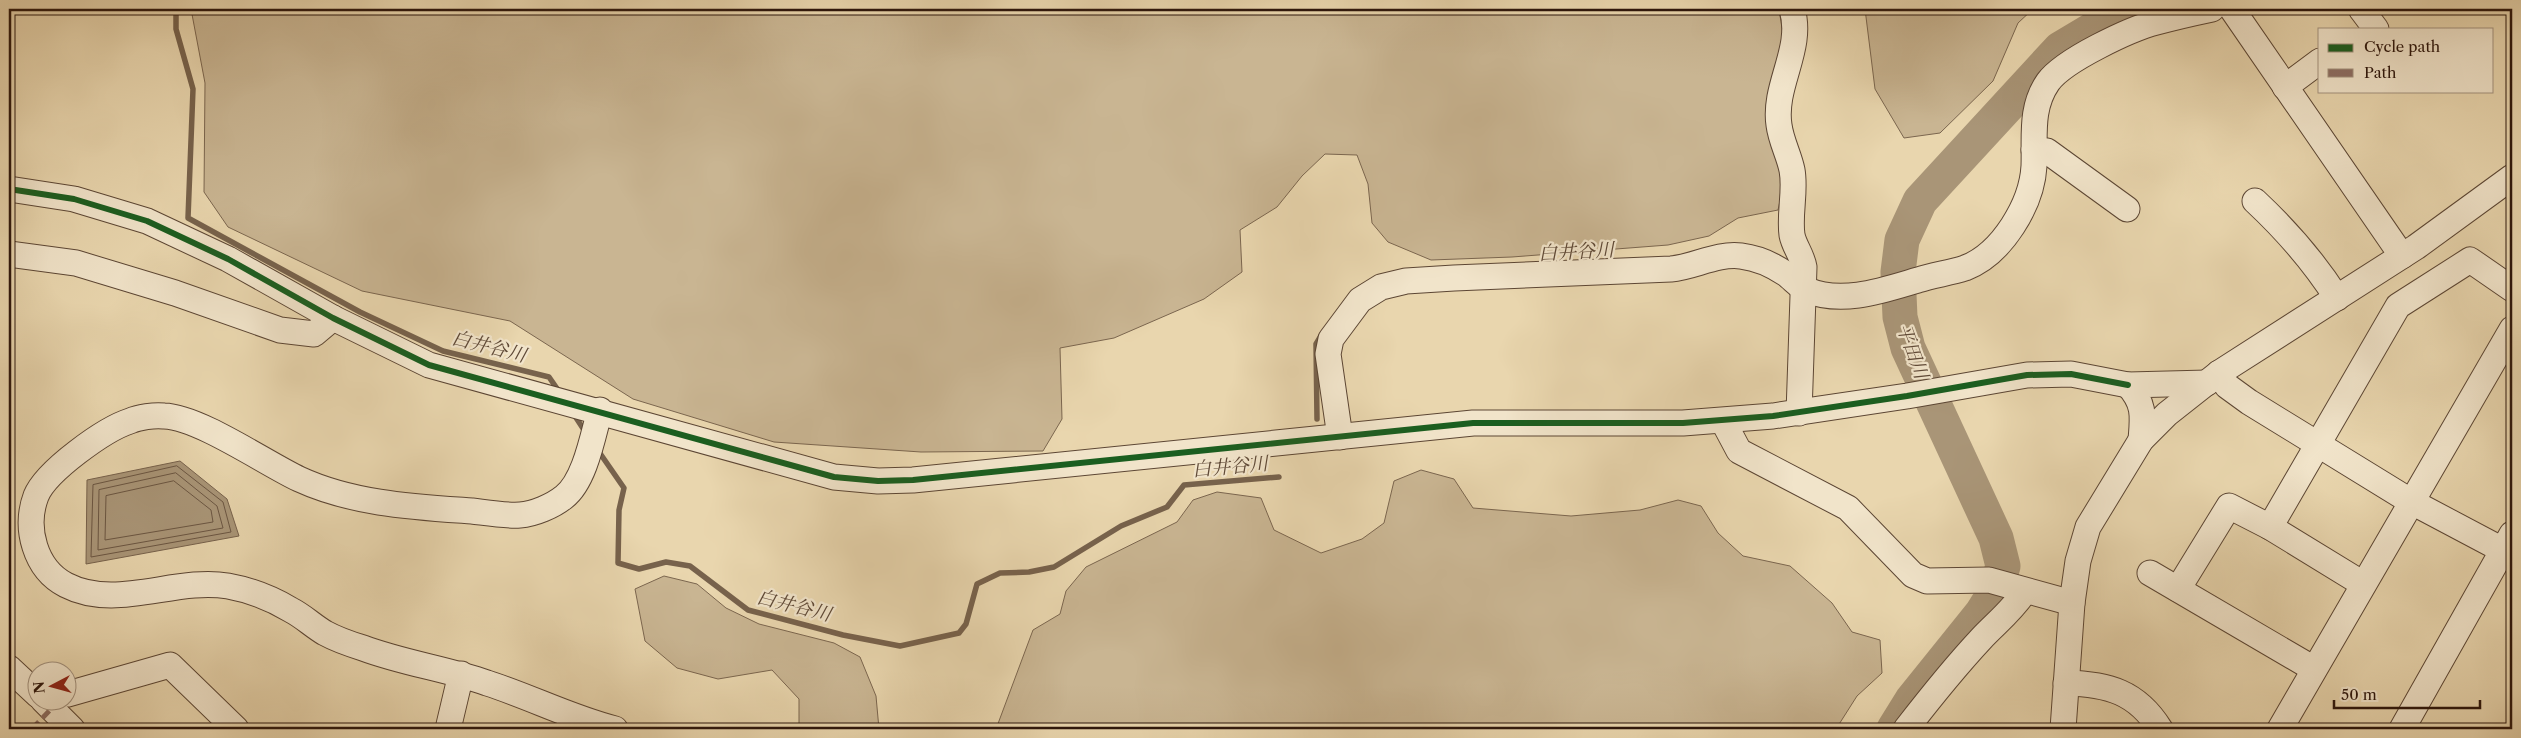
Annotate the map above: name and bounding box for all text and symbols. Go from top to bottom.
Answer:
legend [2318,28,2494,92]
text: Cycle path [2364,37,2441,56]
text: Path [2364,63,2397,82]
water label: 白井谷川 [1537,238,1617,265]
water label: 平田川 [1892,320,1934,384]
water label: 白井谷川 [449,326,530,367]
water label: 白井谷川 [1191,452,1271,481]
water label: 白井谷川 [754,585,835,626]
north arrow [28,660,78,710]
scale bar [2334,678,2480,710]
text: N [29,680,49,694]
text: 50 m [2341,685,2377,704]

